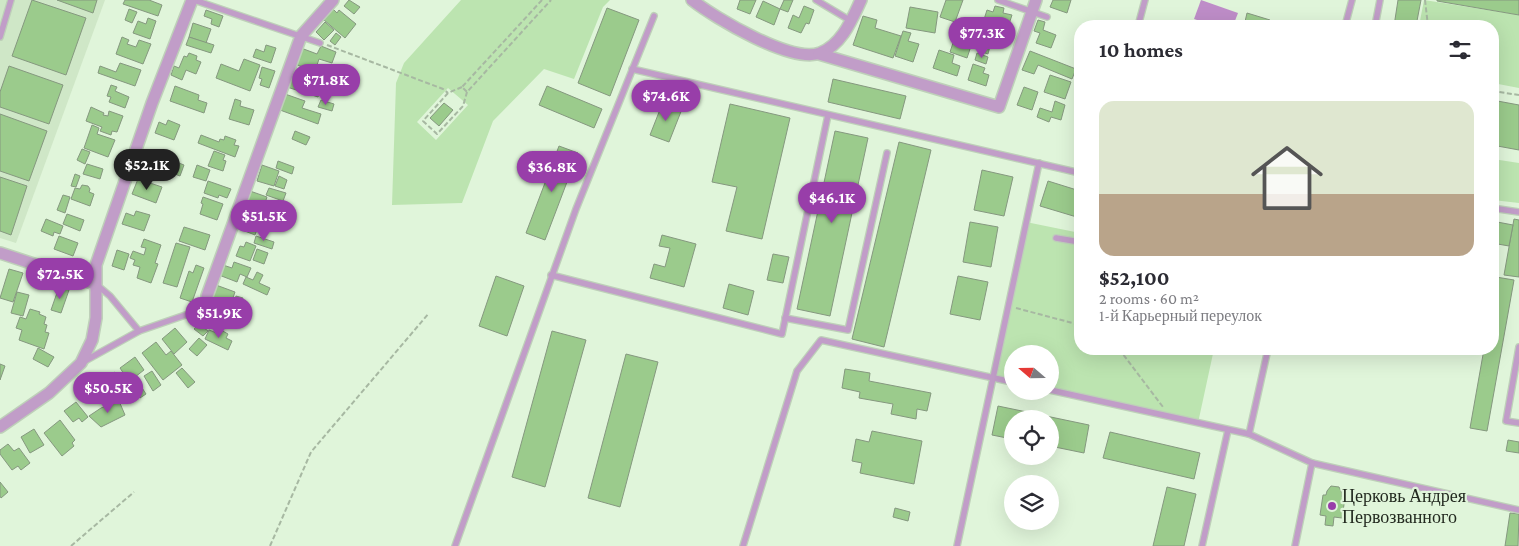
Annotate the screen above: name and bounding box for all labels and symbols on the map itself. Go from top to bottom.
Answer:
pin: $77.3K [941,17,1023,59]
pin: $71.8K [285,64,367,106]
pin: $74.6K [625,80,707,122]
pin: $52.1K [106,148,188,191]
pin: $36.8K [511,150,593,193]
pin: $46.1K [791,182,873,224]
pin: $51.5K [223,200,305,242]
pin: $72.5K [19,258,101,300]
pin: $51.9K [178,296,260,339]
north arrow [1004,345,1059,400]
pin: $50.5K [67,372,149,414]
place label: Церковь Андрея Первозванного [1342,486,1466,527]
marker: Церковь Андрея Первозванного [1326,500,1338,512]

